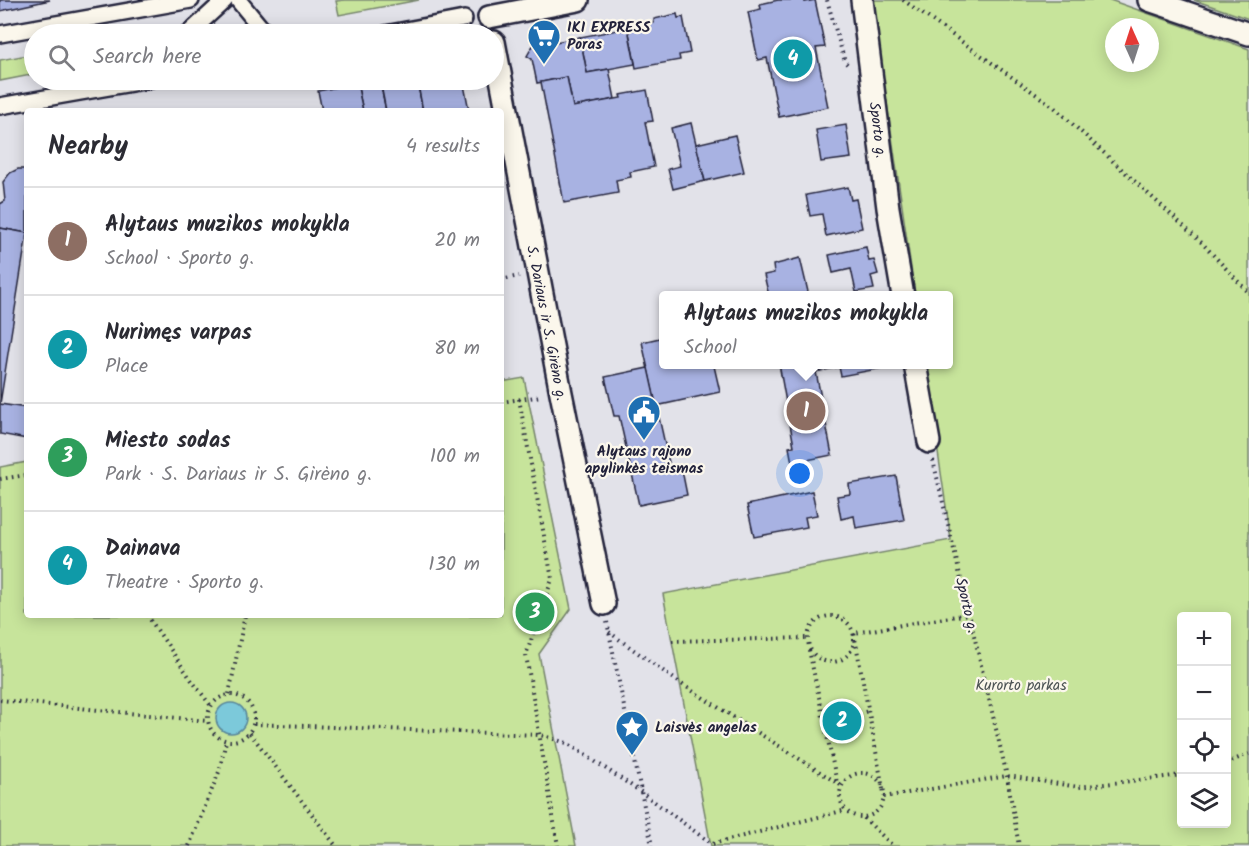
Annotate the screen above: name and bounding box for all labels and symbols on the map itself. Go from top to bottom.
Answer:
place label: IKI EXPRESS Poras [567,16,651,57]
supermarket icon: IKI EXPRESS Poras [526,18,562,65]
north arrow [1105,18,1159,72]
pin: 4 [774,36,812,82]
street label: Sporto g. [862,101,892,159]
street label: S. Dariaus ir S. Girėno g. [519,244,573,403]
pin: 1 [786,388,826,434]
public building icon: Alytaus rajono apylinkės teismas [626,394,662,441]
place label: Alytaus rajono apylinkės teismas [585,440,703,481]
your location [785,459,814,488]
street label: Sporto g. [948,575,984,635]
pin: 3 [516,590,554,634]
park label: Kurorto parkas [975,674,1067,698]
pin: 2 [822,698,862,744]
place icon: Laisvės angelas [614,709,650,756]
place label: Laisvės angelas [655,716,757,740]

